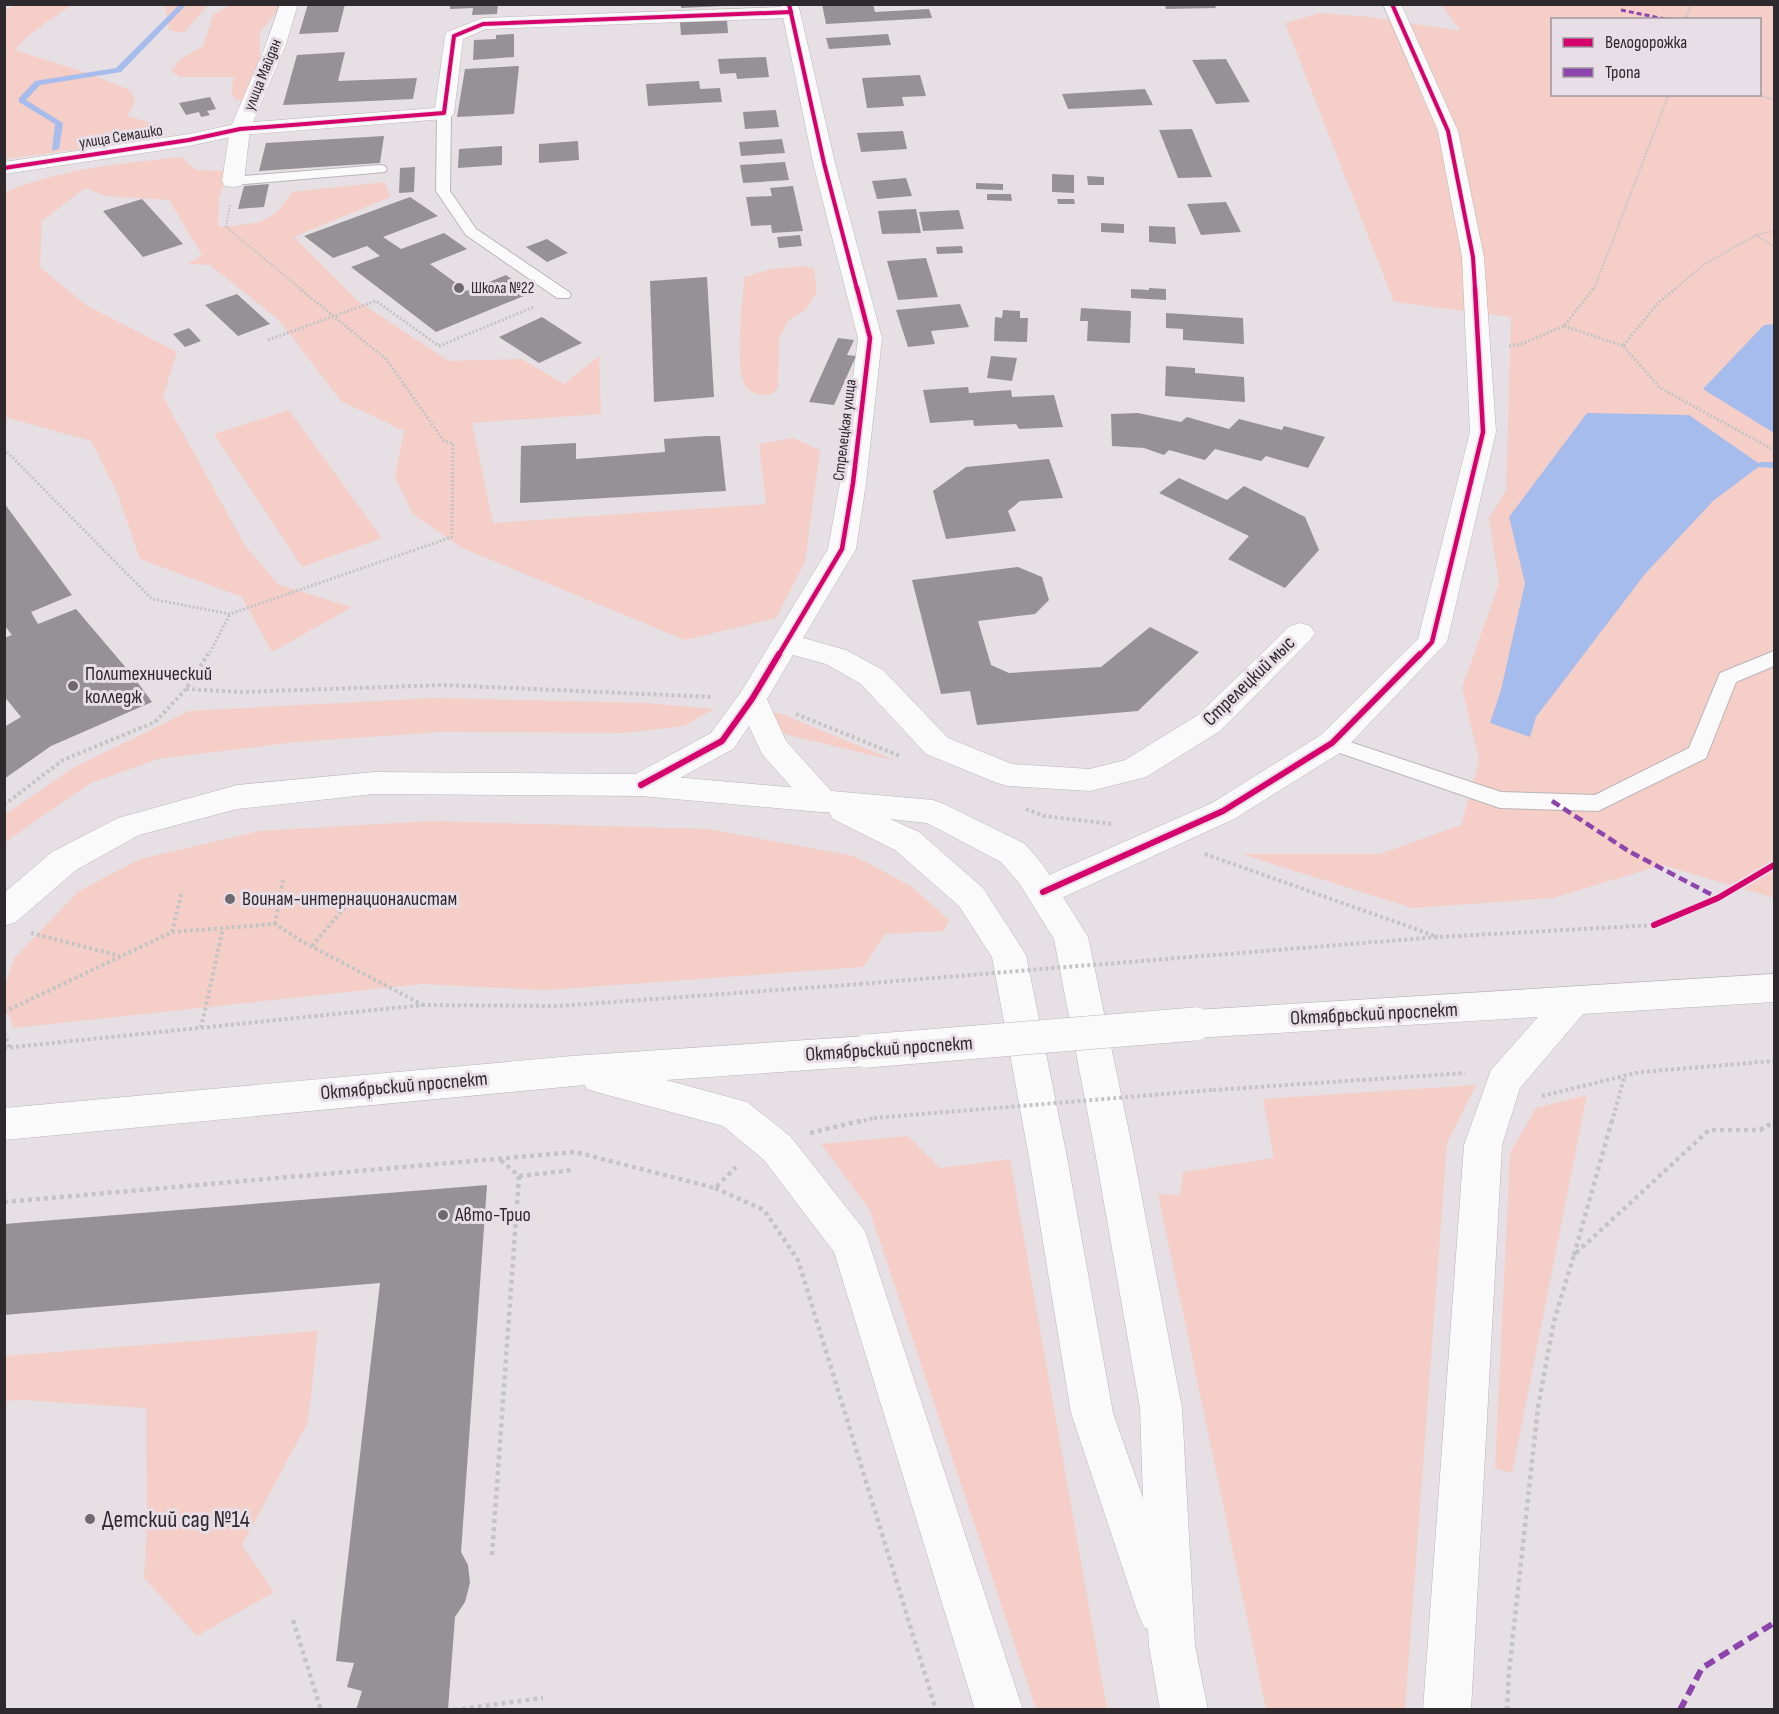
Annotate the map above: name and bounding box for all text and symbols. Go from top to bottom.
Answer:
legend [1551,18,1761,96]
text: Велодорожка [1605,32,1687,53]
street label: улица Майдан [240,36,286,114]
text: Тропа [1605,62,1641,83]
street label: улица Семашко [78,121,164,153]
place label: Школа №22 [471,279,534,298]
marker: Школа №22 [452,281,466,295]
street label: Стрелецкая улица [829,378,861,482]
street label: Стрелецкий мыс [1198,631,1300,731]
place label: Политехнический колледж [85,662,212,709]
marker: Политехнический колледж [66,679,80,693]
place label: Воинам-интернационалистам [242,887,457,911]
marker: Воинам-интернационалистам [223,892,237,906]
street label: Октябрьский проспект [1290,998,1458,1030]
street label: Октябрьский проспект [804,1031,974,1067]
street label: Октябрьский проспект [319,1067,489,1105]
place label: Авто-Трио [454,1203,531,1227]
marker: Авто-Трио [436,1208,450,1222]
place label: Детский сад №14 [102,1505,250,1534]
marker: Детский сад №14 [83,1512,97,1526]

